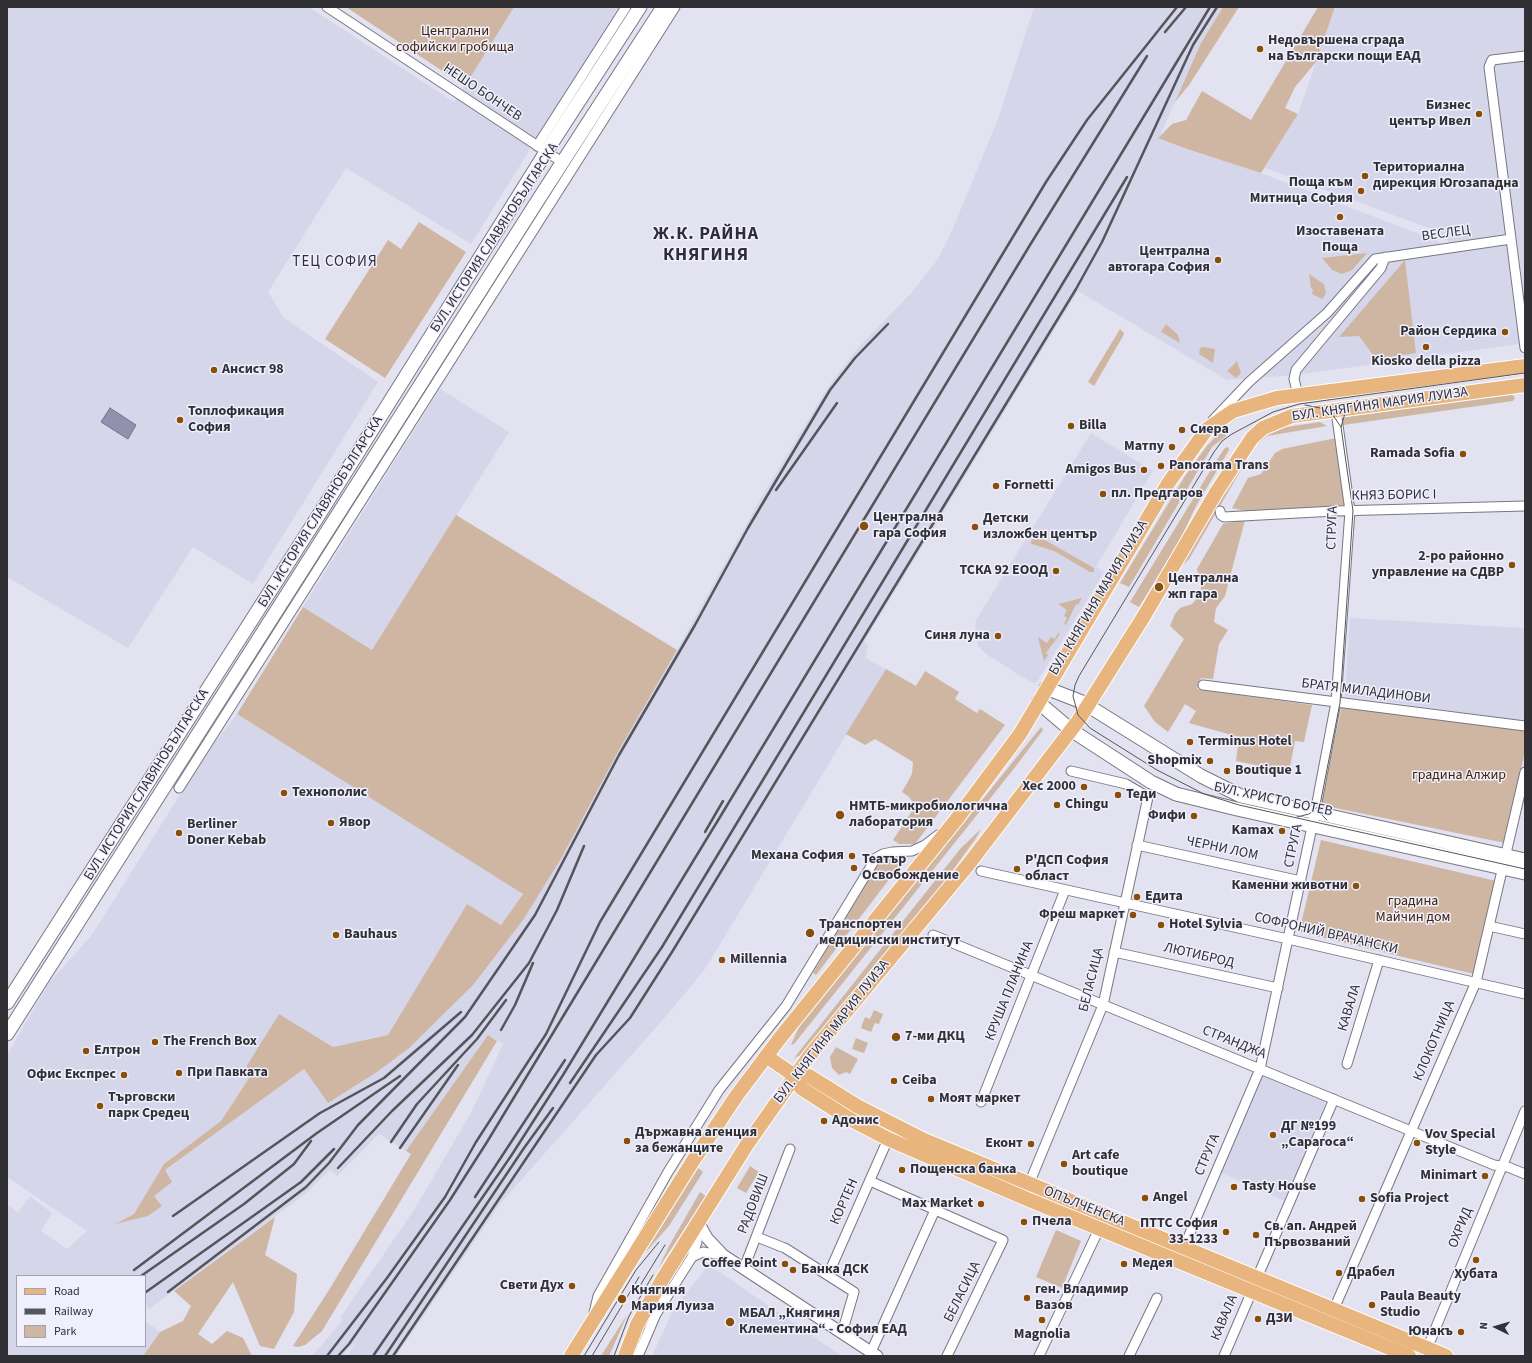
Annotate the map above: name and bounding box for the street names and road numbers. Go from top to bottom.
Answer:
street label: НЕШО БОНЧЕВ [439,60,525,126]
street label: БУЛ. ИСТОРИЯ СЛАВЯНОБЪЛГАРСКА [427,140,563,336]
street label: ВЕСЛЕЦ [1421,222,1471,246]
street label: БУЛ. КНЯГИНЯ МАРИЯ ЛУИЗА [1291,384,1469,426]
street label: БУЛ. ИСТОРИЯ СЛАВЯНОБЪЛГАРСКА [255,413,387,611]
street label: КНЯЗ БОРИС I [1351,487,1437,505]
street label: СТРУГА [1324,506,1342,550]
street label: БУЛ. КНЯГИНЯ МАРИЯ ЛУИЗА [1046,518,1152,678]
street label: БРАТЯ МИЛАДИНОВИ [1300,676,1432,708]
street label: БУЛ. ИСТОРИЯ СЛАВЯНОБЪЛГАРСКА [81,686,213,884]
street label: БУЛ. ХРИСТО БОТЕВ [1212,779,1334,821]
street label: СТРУГА [1281,823,1307,869]
street label: ЧЕРНИ ЛОМ [1184,833,1260,865]
street label: СОФРОНИЙ ВРАЧАНСКИ [1252,909,1400,959]
street label: КРУША ПЛАНИНА [982,939,1038,1043]
street label: ЛЮТИБРОД [1162,940,1236,972]
street label: БЕЛАСИЦА [1076,946,1108,1014]
street label: БУЛ. КНЯГИНЯ МАРИЯ ЛУИЗА [771,957,893,1107]
street label: КАВАЛА [1335,983,1365,1033]
street label: КЛОКОТНИЦА [1411,998,1459,1084]
street label: СТРАНДЖА [1200,1023,1268,1063]
street label: СТРУГА [1192,1131,1224,1179]
street label: РАДОВИШ [735,1172,773,1236]
street label: КОРТЕН [827,1176,863,1228]
street label: ОПЪЛЧЕНСКА [1041,1183,1127,1231]
street label: ОХРИД [1445,1205,1477,1251]
street label: БЕЛАСИЦА [941,1259,985,1325]
street label: КАВАЛА [1208,1293,1242,1343]

